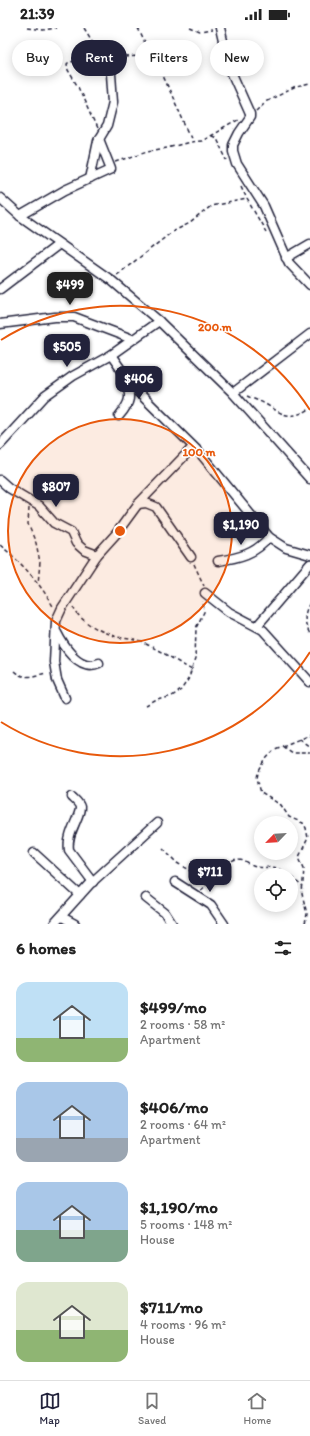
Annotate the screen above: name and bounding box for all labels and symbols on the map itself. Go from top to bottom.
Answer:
pin: $499 [46,272,94,306]
text: 200 m [198,320,233,334]
pin: $505 [43,334,91,368]
pin: $406 [115,366,163,400]
text: 100 m [182,445,216,459]
pin: $807 [32,474,80,508]
pin: $1,190 [208,512,274,546]
centre of rings [113,524,127,538]
north arrow [254,816,298,860]
pin: $711 [186,859,234,893]

